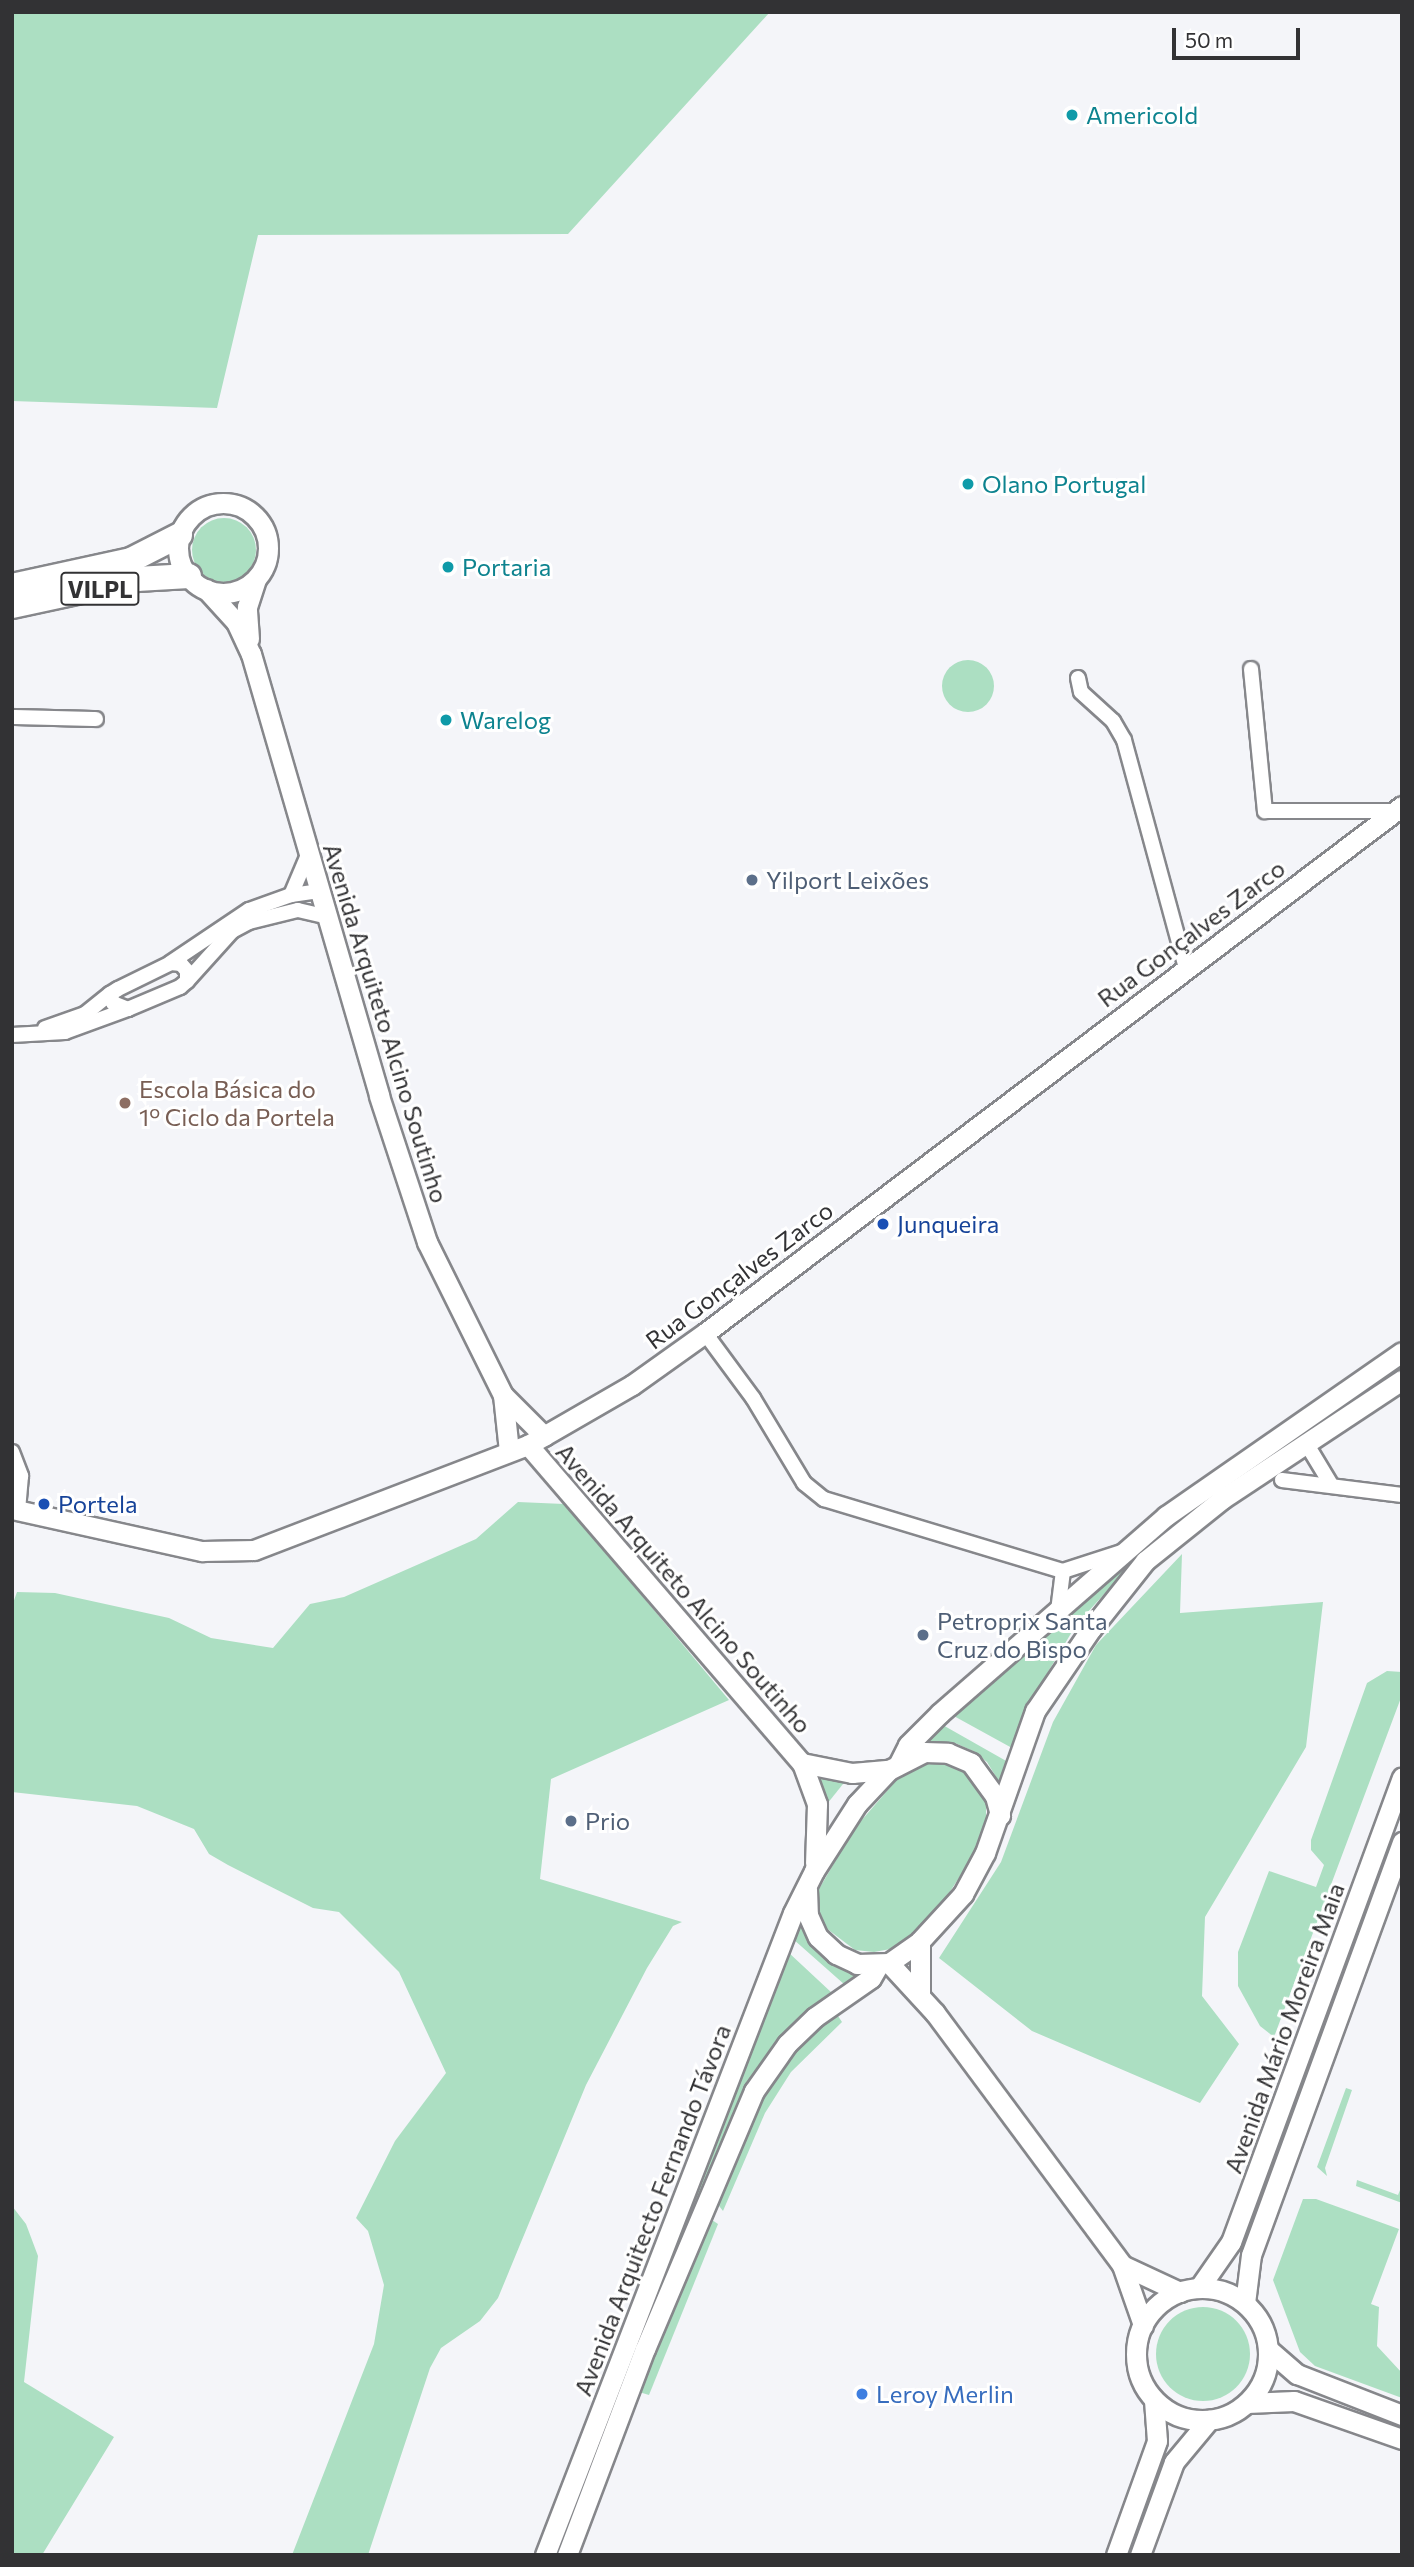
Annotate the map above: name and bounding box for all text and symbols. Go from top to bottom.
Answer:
scale bar [1176,14,1304,58]
text: 50 m [1185,27,1233,52]
place label: Americold [1086,101,1198,129]
marker: Americold [1064,107,1080,123]
place label: Olano Portugal [982,470,1146,498]
marker: Olano Portugal [960,476,976,492]
place label: Portaria [462,553,551,581]
marker: Portaria [440,559,456,575]
road number: VILPL [60,569,140,608]
place label: Warelog [460,706,551,734]
marker: Warelog [438,712,454,728]
street label: Avenida Arquiteto Alcino Soutinho [318,840,454,1206]
street label: Rua Gonçalves Zarco [1092,853,1290,1013]
place label: Yilport Leixões [766,866,929,894]
marker: Yilport Leixões [744,872,760,888]
place label: Escola Básica do 1º Ciclo da Portela [139,1075,335,1131]
marker: Escola Básica do 1º Ciclo da Portela [117,1095,133,1111]
street label: Rua Gonçalves Zarco [640,1195,838,1355]
place label: Junqueira [897,1210,999,1238]
marker: Junqueira [875,1216,891,1232]
street label: Avenida Arquiteto Alcino Soutinho [550,1437,818,1739]
place label: Portela [58,1490,138,1518]
marker: Portela [36,1496,52,1512]
place label: Petroprix Santa Cruz do Bispo [937,1607,1108,1663]
marker: Petroprix Santa Cruz do Bispo [915,1627,931,1643]
place label: Prio [585,1807,630,1835]
marker: Prio [563,1813,579,1829]
street label: Avenida Mário Moreira Maia [1218,1879,1350,2177]
street label: Avenida Arquitecto Fernando Távora [568,2020,736,2400]
place label: Leroy Merlin [876,2380,1014,2408]
marker: Leroy Merlin [854,2386,870,2402]

